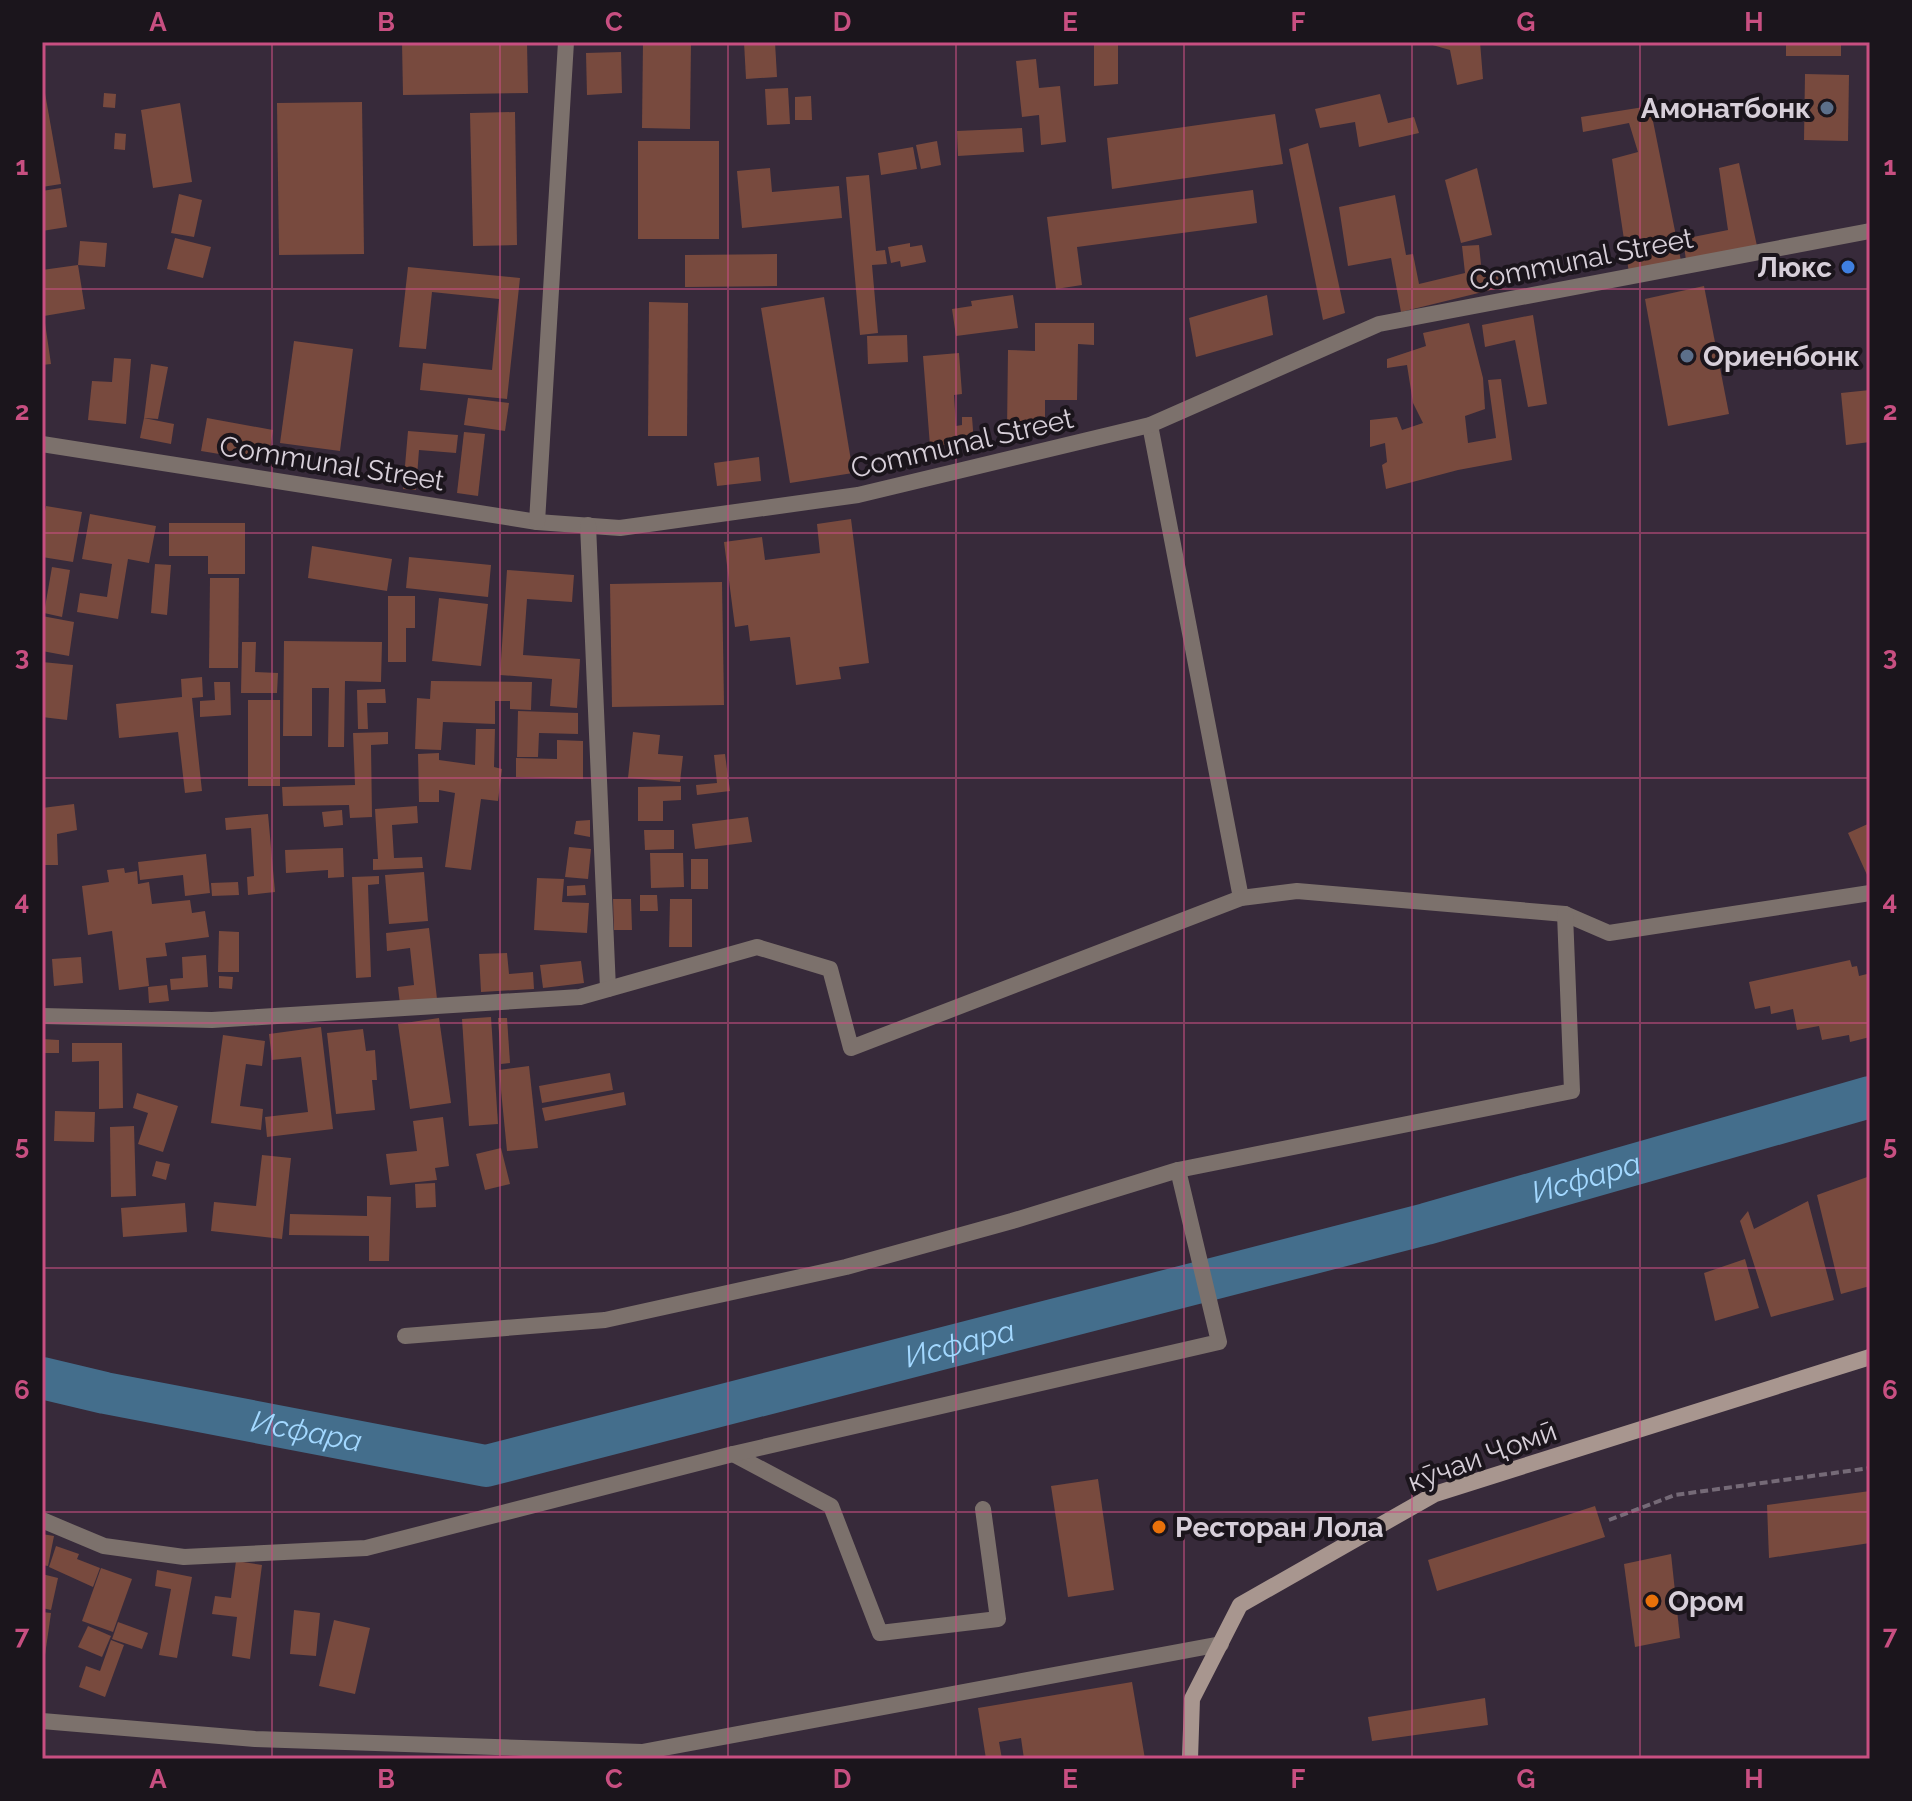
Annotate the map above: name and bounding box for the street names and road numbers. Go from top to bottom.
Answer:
street label: Communal Street [1466,222,1696,297]
street label: Communal Street [848,402,1077,485]
street label: Communal Street [217,429,447,498]
street label: кӯчаи Ҷомӣ [1403,1414,1561,1499]

